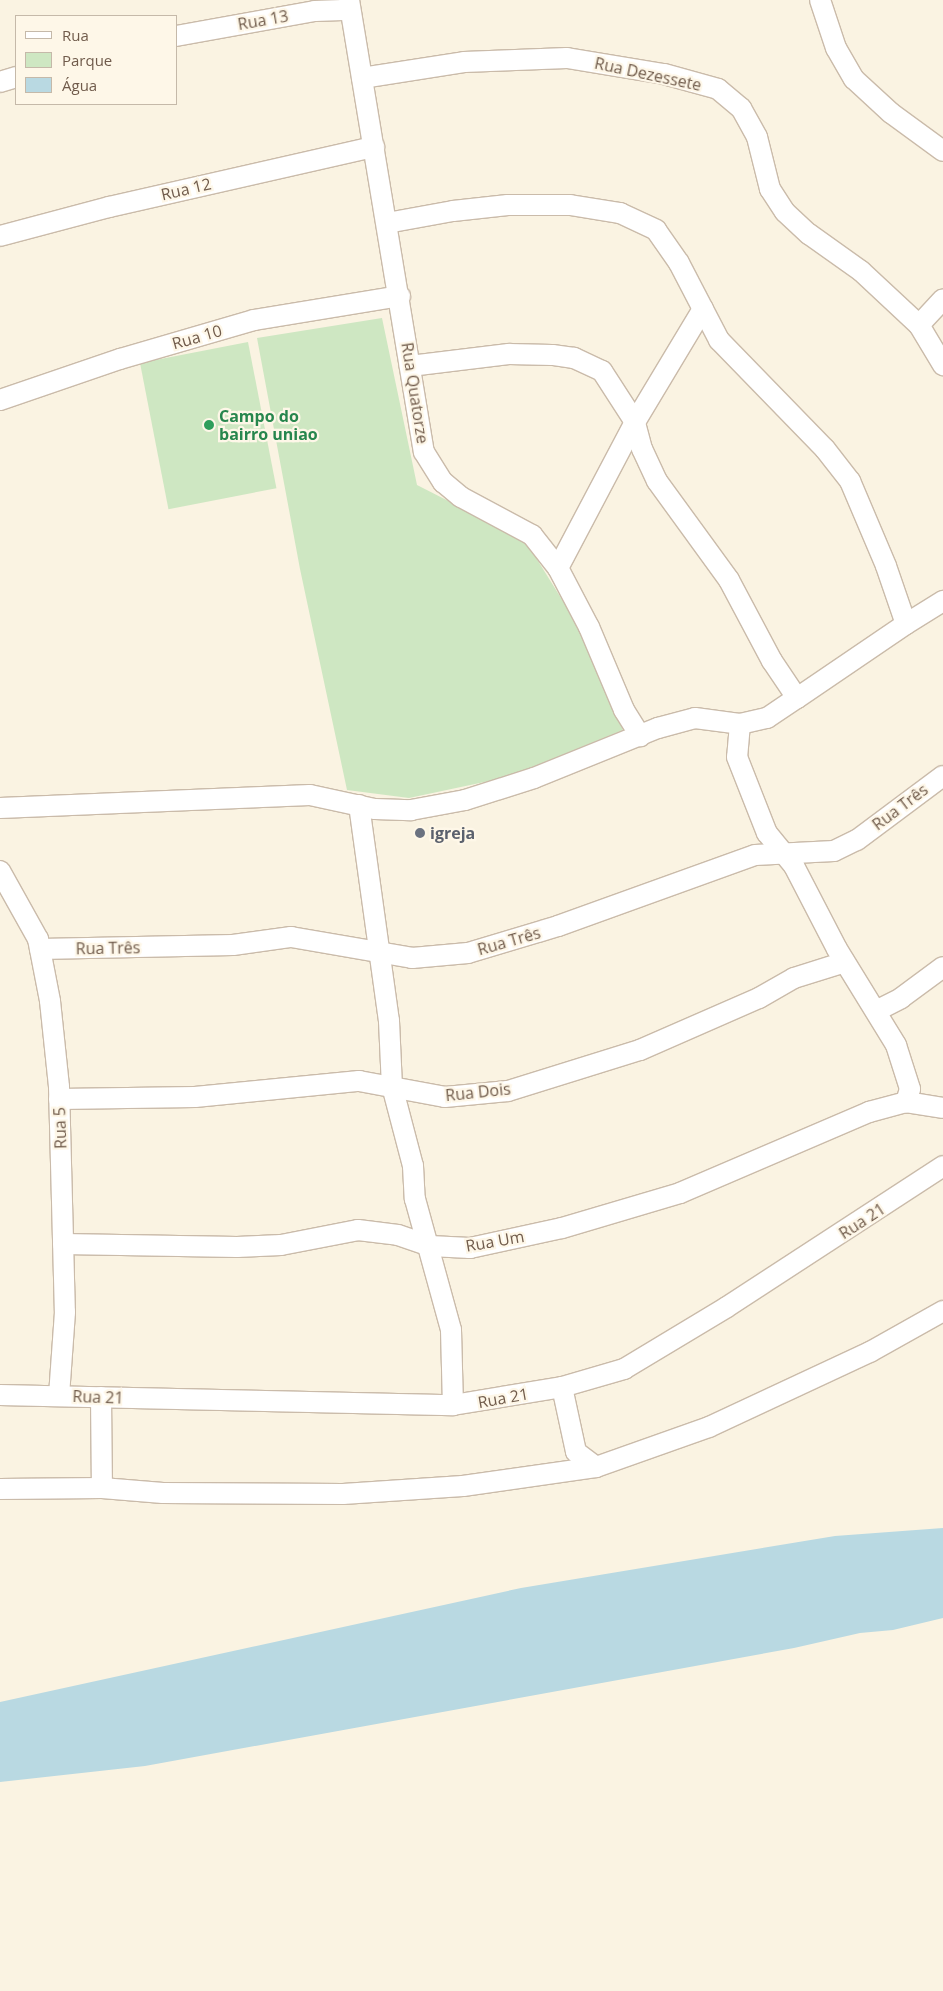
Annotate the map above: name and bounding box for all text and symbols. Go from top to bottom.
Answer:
street label: Rua 13 [236,6,290,34]
legend [15,15,178,105]
text: Rua [62,25,89,45]
text: Parque [62,50,112,70]
street label: Rua Dezessete [593,53,703,95]
text: Água [62,75,97,95]
street label: Rua 12 [159,174,213,204]
street label: Rua 10 [170,321,224,353]
street label: Rua Quatorze [398,341,432,445]
place label: Campo do bairro uniao [219,406,318,444]
marker: Campo do bairro uniao [203,419,215,431]
street label: Rua Três [868,780,932,834]
place label: igreja [430,823,475,843]
marker: igreja [414,827,426,839]
street label: Rua Três [475,923,543,959]
street label: Rua Três [75,938,141,958]
street label: Rua Dois [444,1079,512,1105]
street label: Rua 5 [50,1107,70,1149]
street label: Rua 21 [835,1199,889,1243]
street label: Rua Um [464,1226,526,1256]
street label: Rua 21 [476,1384,530,1412]
street label: Rua 21 [72,1387,124,1407]

